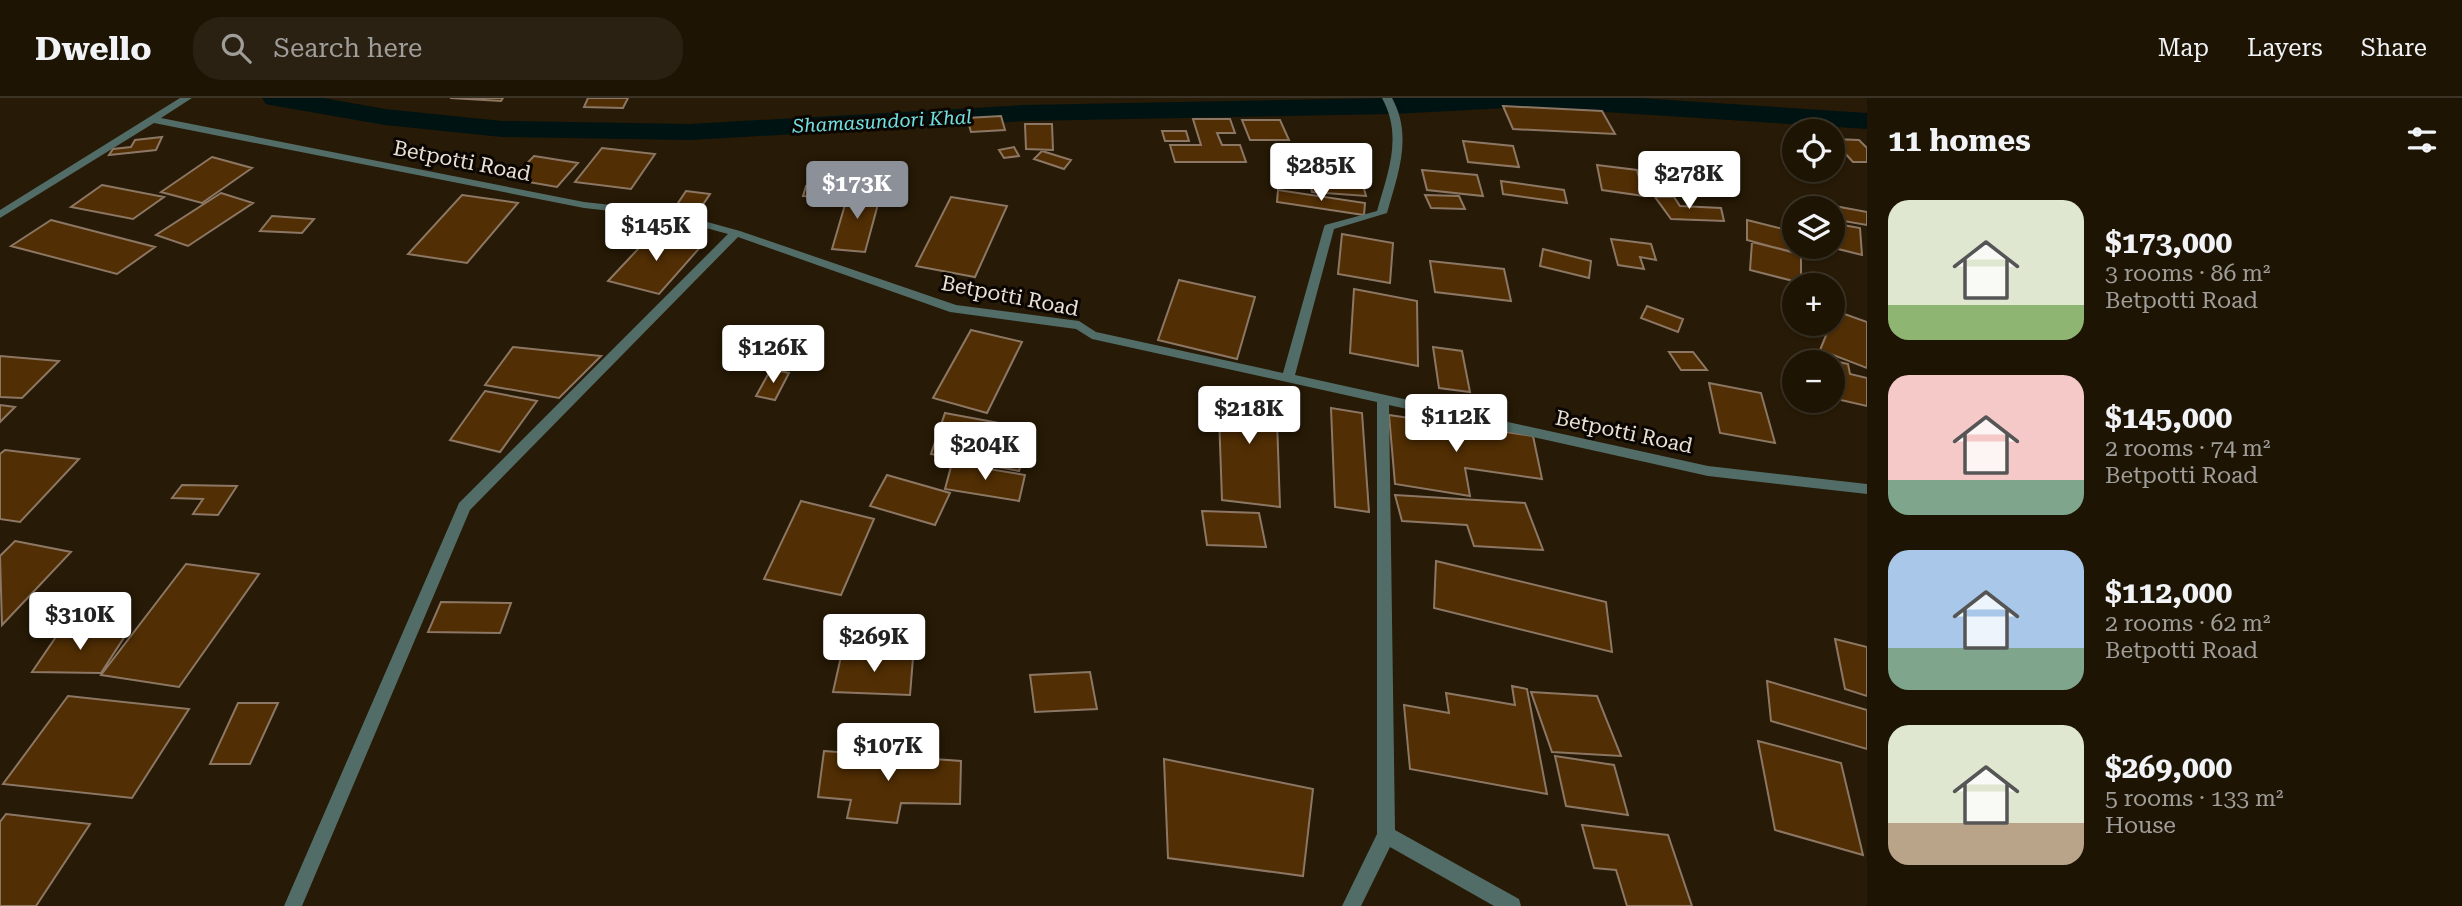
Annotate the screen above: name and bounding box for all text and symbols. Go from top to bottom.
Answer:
search box [193,17,683,80]
text: Dwello [35,29,151,68]
icon: search [217,29,255,67]
text: Search here [273,33,422,63]
text: Map [2158,34,2209,62]
text: Layers [2247,34,2323,62]
text: Share [2361,34,2427,62]
water label: Shamasundori Khal [791,105,973,138]
map controls [1782,119,1845,413]
button: locate [1782,119,1845,182]
icon: filters [2403,121,2441,159]
text: 11 homes [1888,123,2031,158]
street label: Betpotti Road [391,136,533,186]
pin: $285K [1272,144,1370,203]
text: $285K [1286,152,1356,179]
pin: $278K [1640,152,1738,211]
text: $278K [1654,160,1724,187]
pin: $173K [808,162,906,221]
text: $173K [822,170,892,197]
button: layers [1782,196,1845,259]
pin: $145K [607,204,705,263]
text: $145K [621,212,691,239]
text: $173,000 [2105,225,2232,260]
icon: home [1944,228,2028,312]
text: 3 rooms · 86 m² [2105,260,2271,287]
street label: Betpotti Road [939,271,1081,321]
button: + [1782,273,1845,336]
text: Betpotti Road [2105,287,2258,314]
pin: $126K [724,326,822,385]
text: $126K [738,334,808,361]
button: − [1782,350,1845,413]
pin: $218K [1200,386,1298,446]
pin: $112K [1407,394,1505,454]
text: $218K [1214,395,1284,422]
text: $145,000 [2105,400,2232,435]
text: $112K [1421,403,1491,430]
icon: home [1944,403,2028,487]
street label: Betpotti Road [1553,406,1695,458]
pin: $204K [936,422,1034,482]
text: $204K [950,431,1020,458]
text: 2 rooms · 74 m² [2105,435,2271,462]
text: Betpotti Road [2105,462,2258,489]
text: $112,000 [2105,575,2232,610]
icon: home [1944,578,2028,662]
pin: $310K [31,592,129,652]
text: $310K [45,601,115,628]
text: 2 rooms · 62 m² [2105,610,2271,637]
pin: $269K [825,614,923,674]
text: $269K [839,623,909,650]
text: Betpotti Road [2105,637,2258,664]
pin: $107K [839,724,937,783]
text: $107K [853,732,923,759]
text: $269,000 [2105,750,2232,785]
icon: home [1944,753,2028,837]
text: 5 rooms · 133 m² [2105,785,2283,812]
text: House [2105,812,2176,839]

